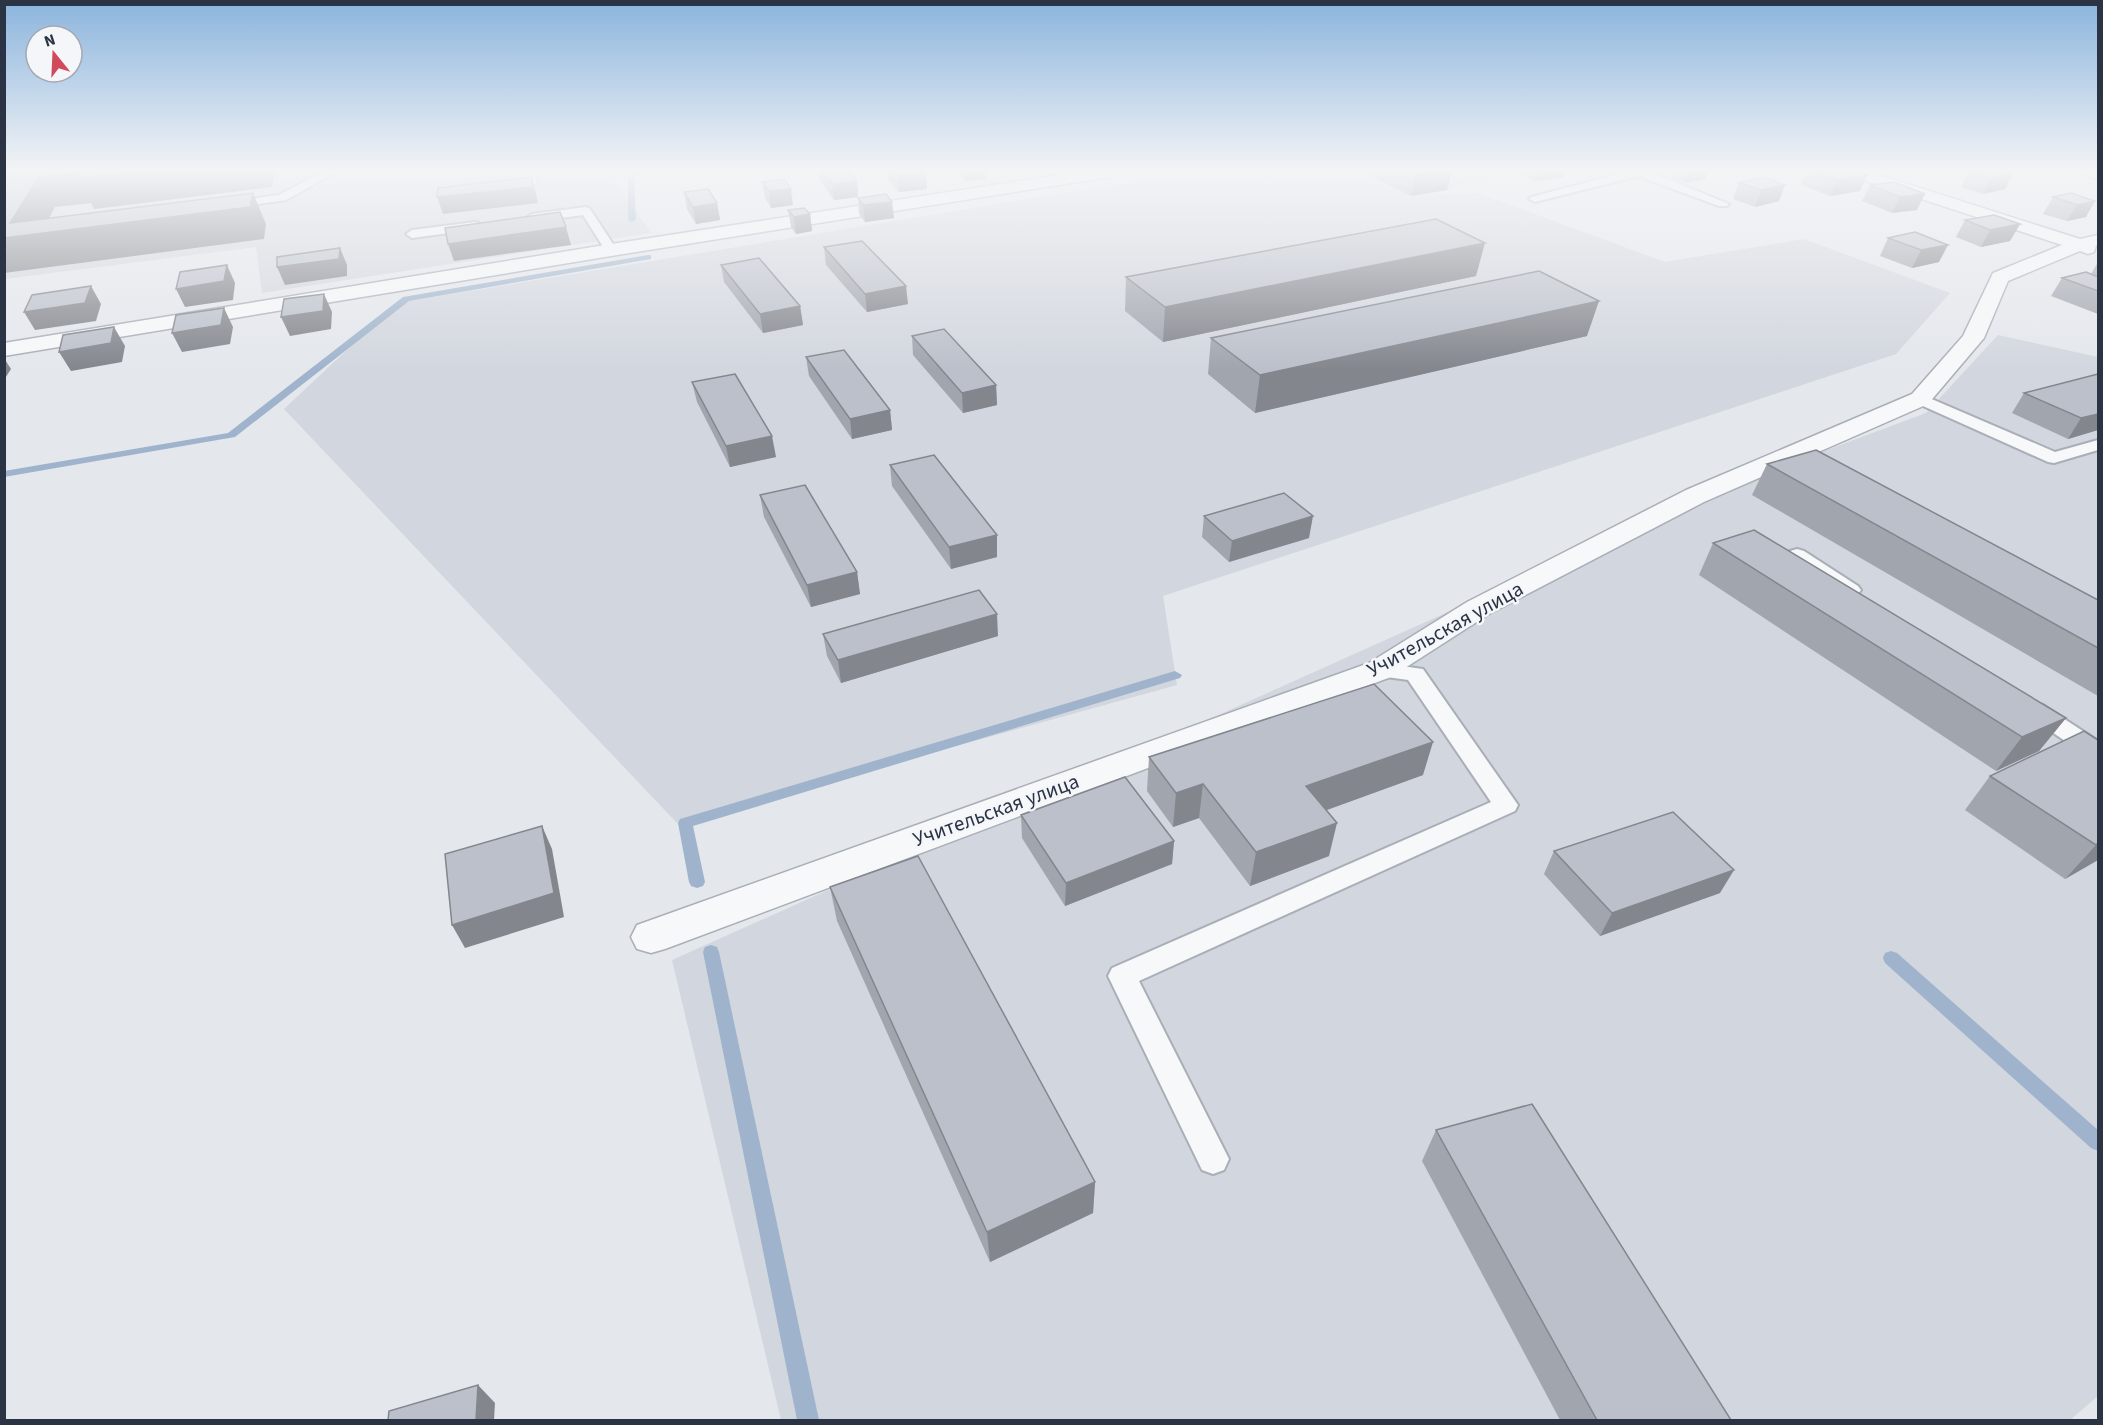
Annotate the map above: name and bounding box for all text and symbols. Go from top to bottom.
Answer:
north arrow [24,24,84,84]
text: N [41,29,58,53]
street label: Учительская улица [1361,574,1529,684]
street label: Учительская улица [909,766,1083,854]

